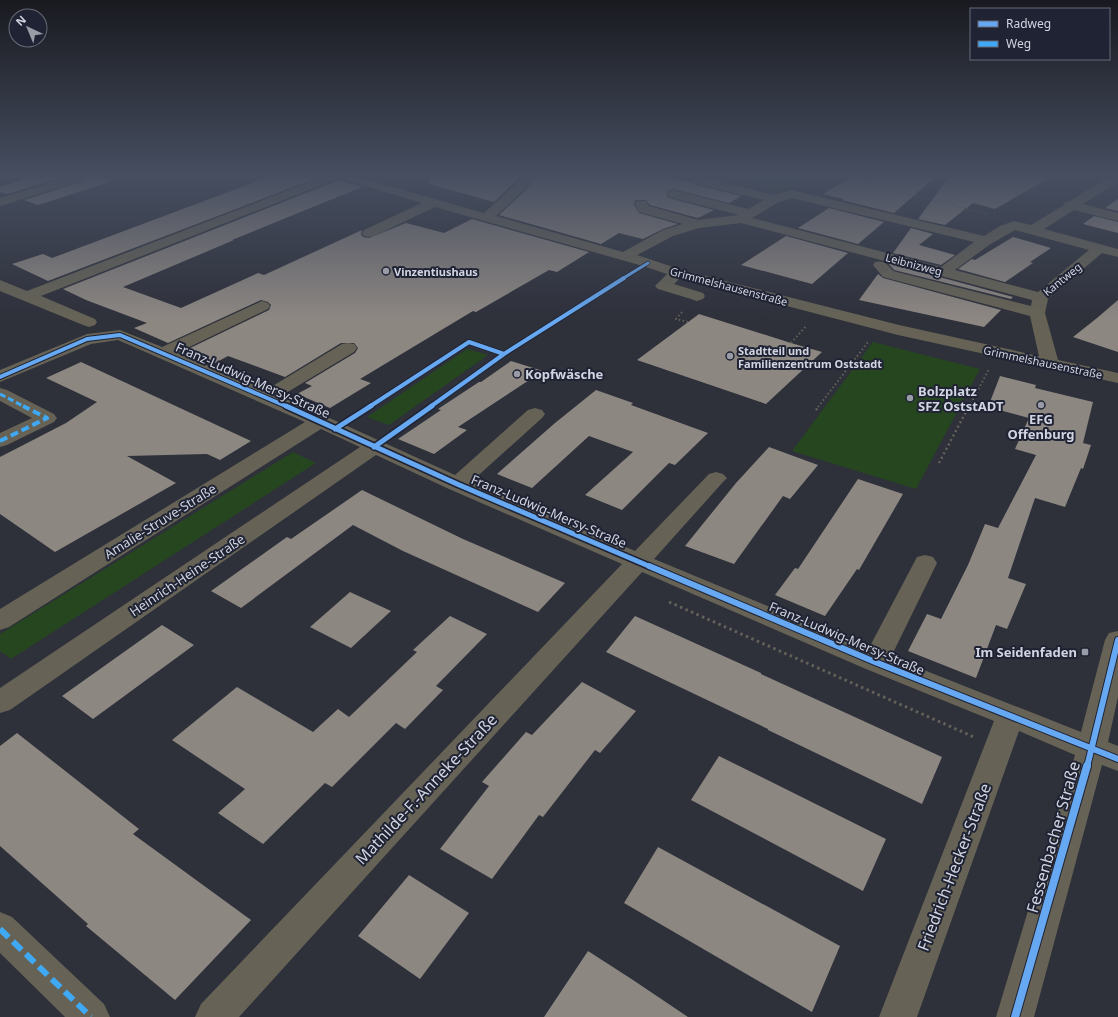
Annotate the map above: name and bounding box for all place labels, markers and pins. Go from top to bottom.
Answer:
place label: Vinzentiushaus [394,264,478,279]
marker: Vinzentiushaus [381,266,391,276]
place label: Stadtteil und Familienzentrum Oststadt [738,343,882,371]
marker: Stadtteil und Familienzentrum Oststadt [725,351,735,361]
place label: Kopfwäsche [525,365,604,383]
marker: Kopfwäsche [512,369,522,379]
place label: Bolzplatz SFZ OststADT [918,382,1004,415]
marker: Bolzplatz SFZ OststADT [905,393,915,403]
marker: EFG Offenburg [1036,400,1046,410]
place label: EFG Offenburg [1007,410,1075,443]
place label: Im Seidenfaden [975,643,1077,661]
marker: Im Seidenfaden [1080,647,1090,657]

